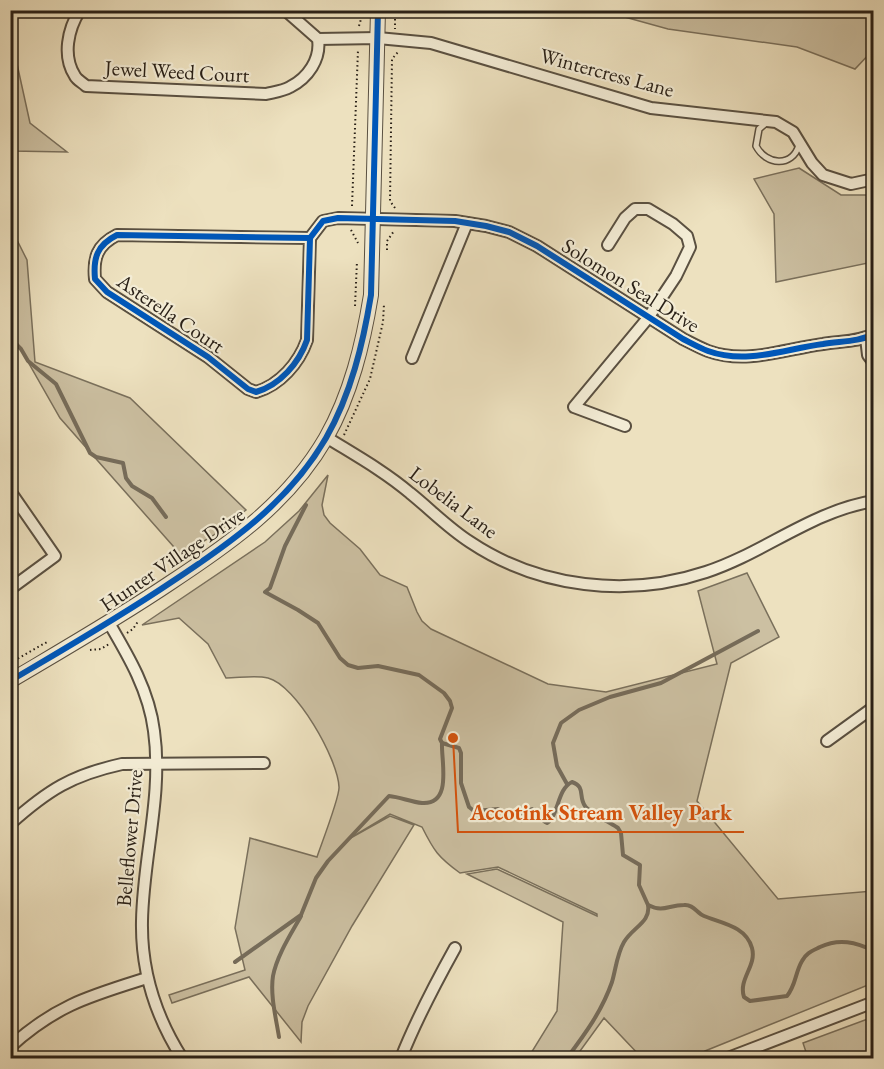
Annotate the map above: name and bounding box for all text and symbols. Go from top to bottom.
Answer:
street label: Wintercress Lane [537,41,677,103]
street label: Jewel Weed Court [102,54,250,88]
street label: Solomon Seal Drive [557,232,705,338]
street label: Asterella Court [111,267,230,359]
street label: Lobelia Lane [404,460,504,544]
street label: Hunter Village Drive [94,501,250,617]
street label: Belleflower Drive [110,768,148,908]
callout: Accotink Stream Valley Park [458,792,744,832]
text: Accotink Stream Valley Park [469,798,733,827]

